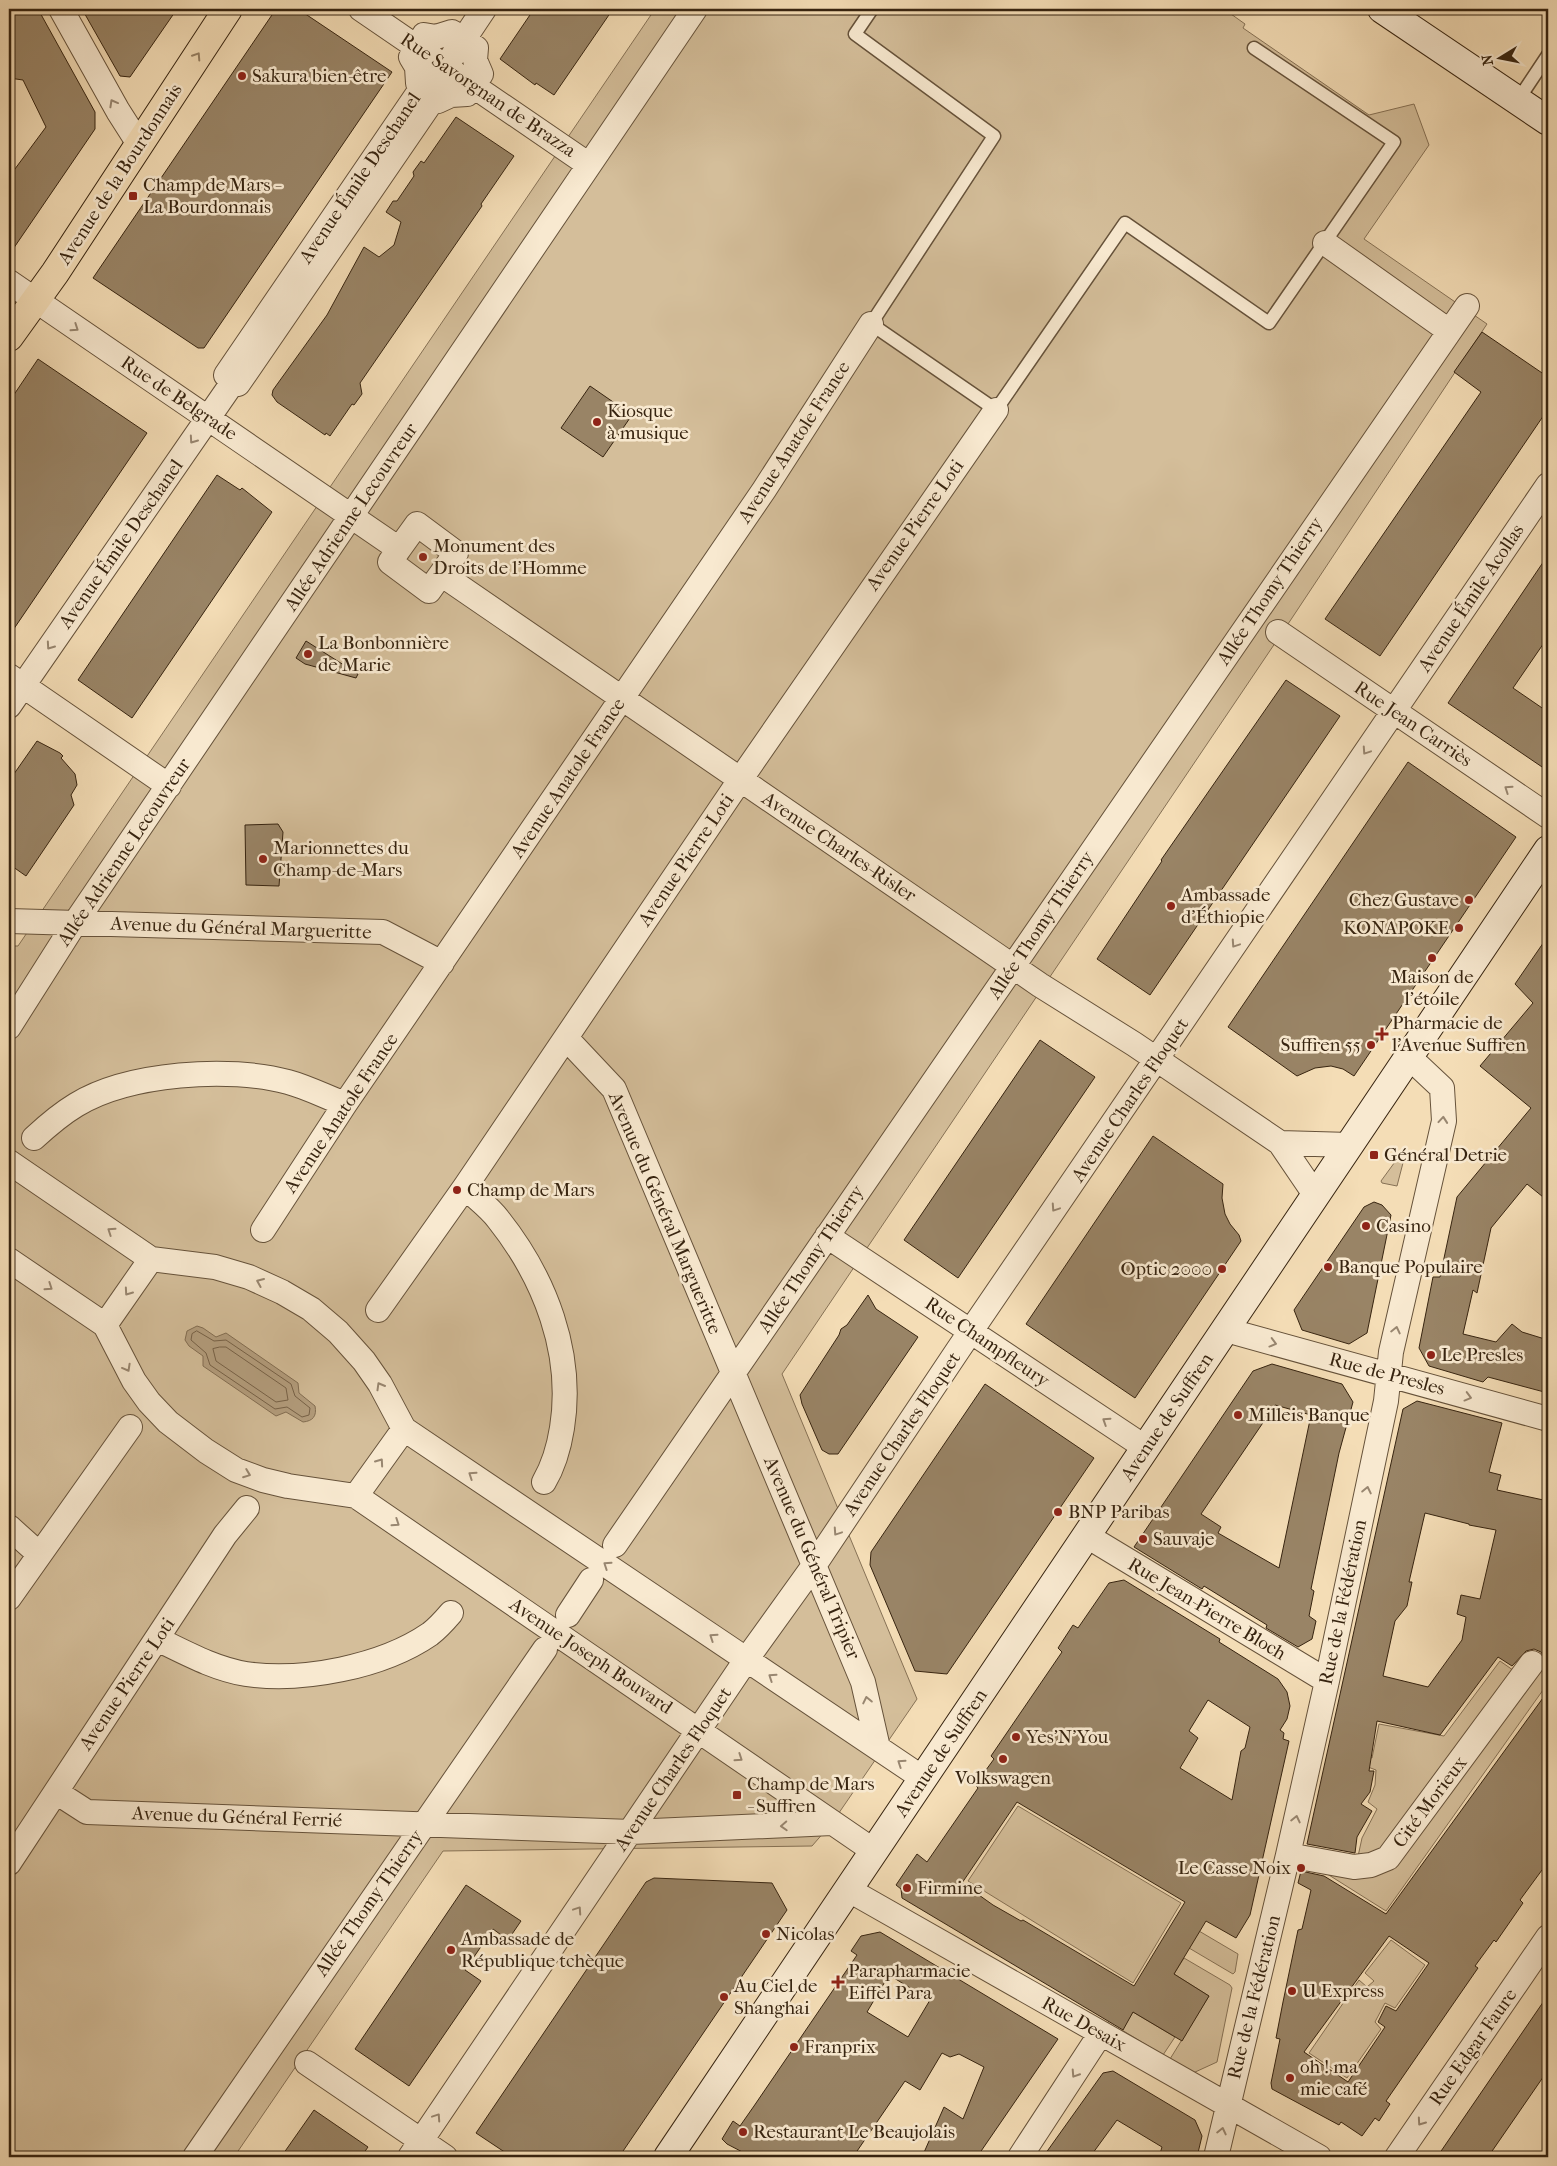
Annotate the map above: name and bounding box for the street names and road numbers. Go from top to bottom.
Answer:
street label: Rue Savorgnan de Brazza [396,28,580,162]
street label: Avenue de la Bourdonnais [53,79,187,269]
street label: Avenue Émile Deschanel [294,88,425,268]
street label: Rue de Belgrade [117,351,241,445]
street label: Avenue Anatole France [733,357,854,528]
street label: Allée Adrienne Lecouvreur [279,418,423,616]
street label: Avenue Émile Deschanel [54,455,188,634]
street label: Avenue Pierre Loti [861,455,969,596]
street label: Allée Thomy Thierry [1212,512,1328,670]
street label: Avenue Émile Acollas [1413,520,1529,677]
street label: Rue Jean Carriès [1350,676,1476,772]
street label: Avenue Anatole France [506,694,630,863]
street label: Allée Adrienne Lecouvreur [52,753,196,951]
street label: Avenue Charles-Risler [757,787,921,907]
street label: Avenue Pierre Loti [633,789,739,931]
street label: Allée Thomy Thierry [983,846,1099,1004]
street label: Avenue du Général Margueritte [109,912,372,944]
street label: Avenue Charles Floquet [1066,1014,1193,1187]
street label: Avenue Anatole France [279,1029,403,1198]
street label: Avenue du Général Margueritte [603,1088,726,1338]
street label: Allée Thomy Thierry [753,1180,869,1338]
street label: Rue Champfleury [921,1292,1054,1392]
street label: Avenue Charles Floquet [838,1348,965,1521]
street label: Rue de Presles [1327,1348,1447,1400]
street label: Avenue de Suffren [1116,1349,1218,1486]
street label: Avenue du Général Tripier [759,1452,865,1664]
street label: Rue de la Fédération [1315,1517,1371,1687]
street label: Rue Jean-Pierre Bloch [1124,1553,1290,1665]
street label: Avenue Joseph Bouvard [505,1593,677,1719]
street label: Avenue Pierre Loti [74,1613,180,1755]
street label: Avenue Charles Floquet [609,1683,736,1856]
street label: Avenue de Suffren [890,1685,992,1822]
street label: Cité Morieux [1389,1752,1472,1852]
street label: Avenue du Général Ferrié [130,1802,343,1832]
street label: Allée Thomy Thierry [310,1825,428,1981]
street label: Rue de la Fédération [1223,1913,1285,2081]
street label: Rue Edgar Faure [1425,1984,1521,2110]
street label: Rue Desaix [1038,1992,1130,2056]

